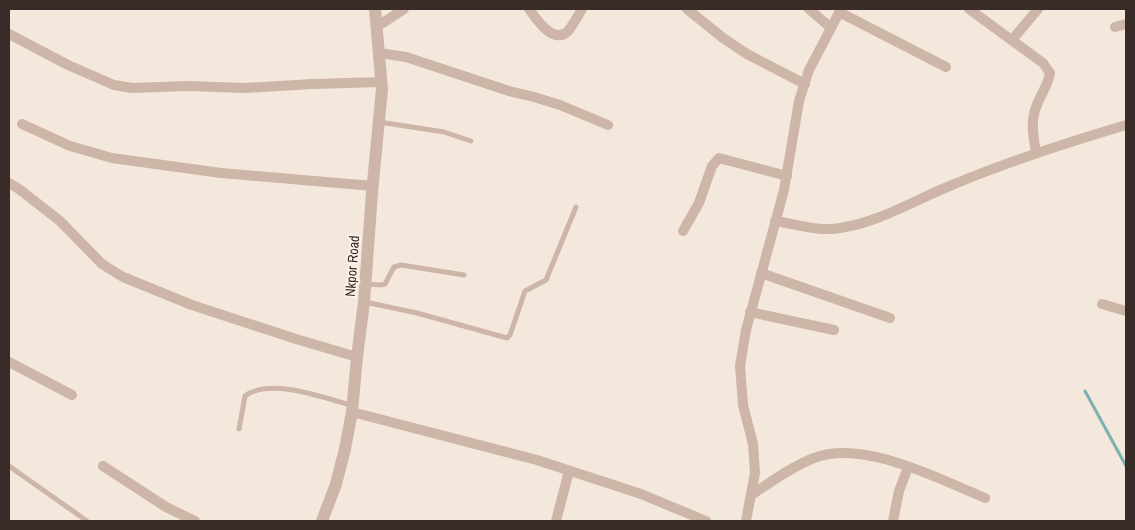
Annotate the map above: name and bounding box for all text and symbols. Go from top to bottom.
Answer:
street label: Nkpor Road [341,235,363,297]

